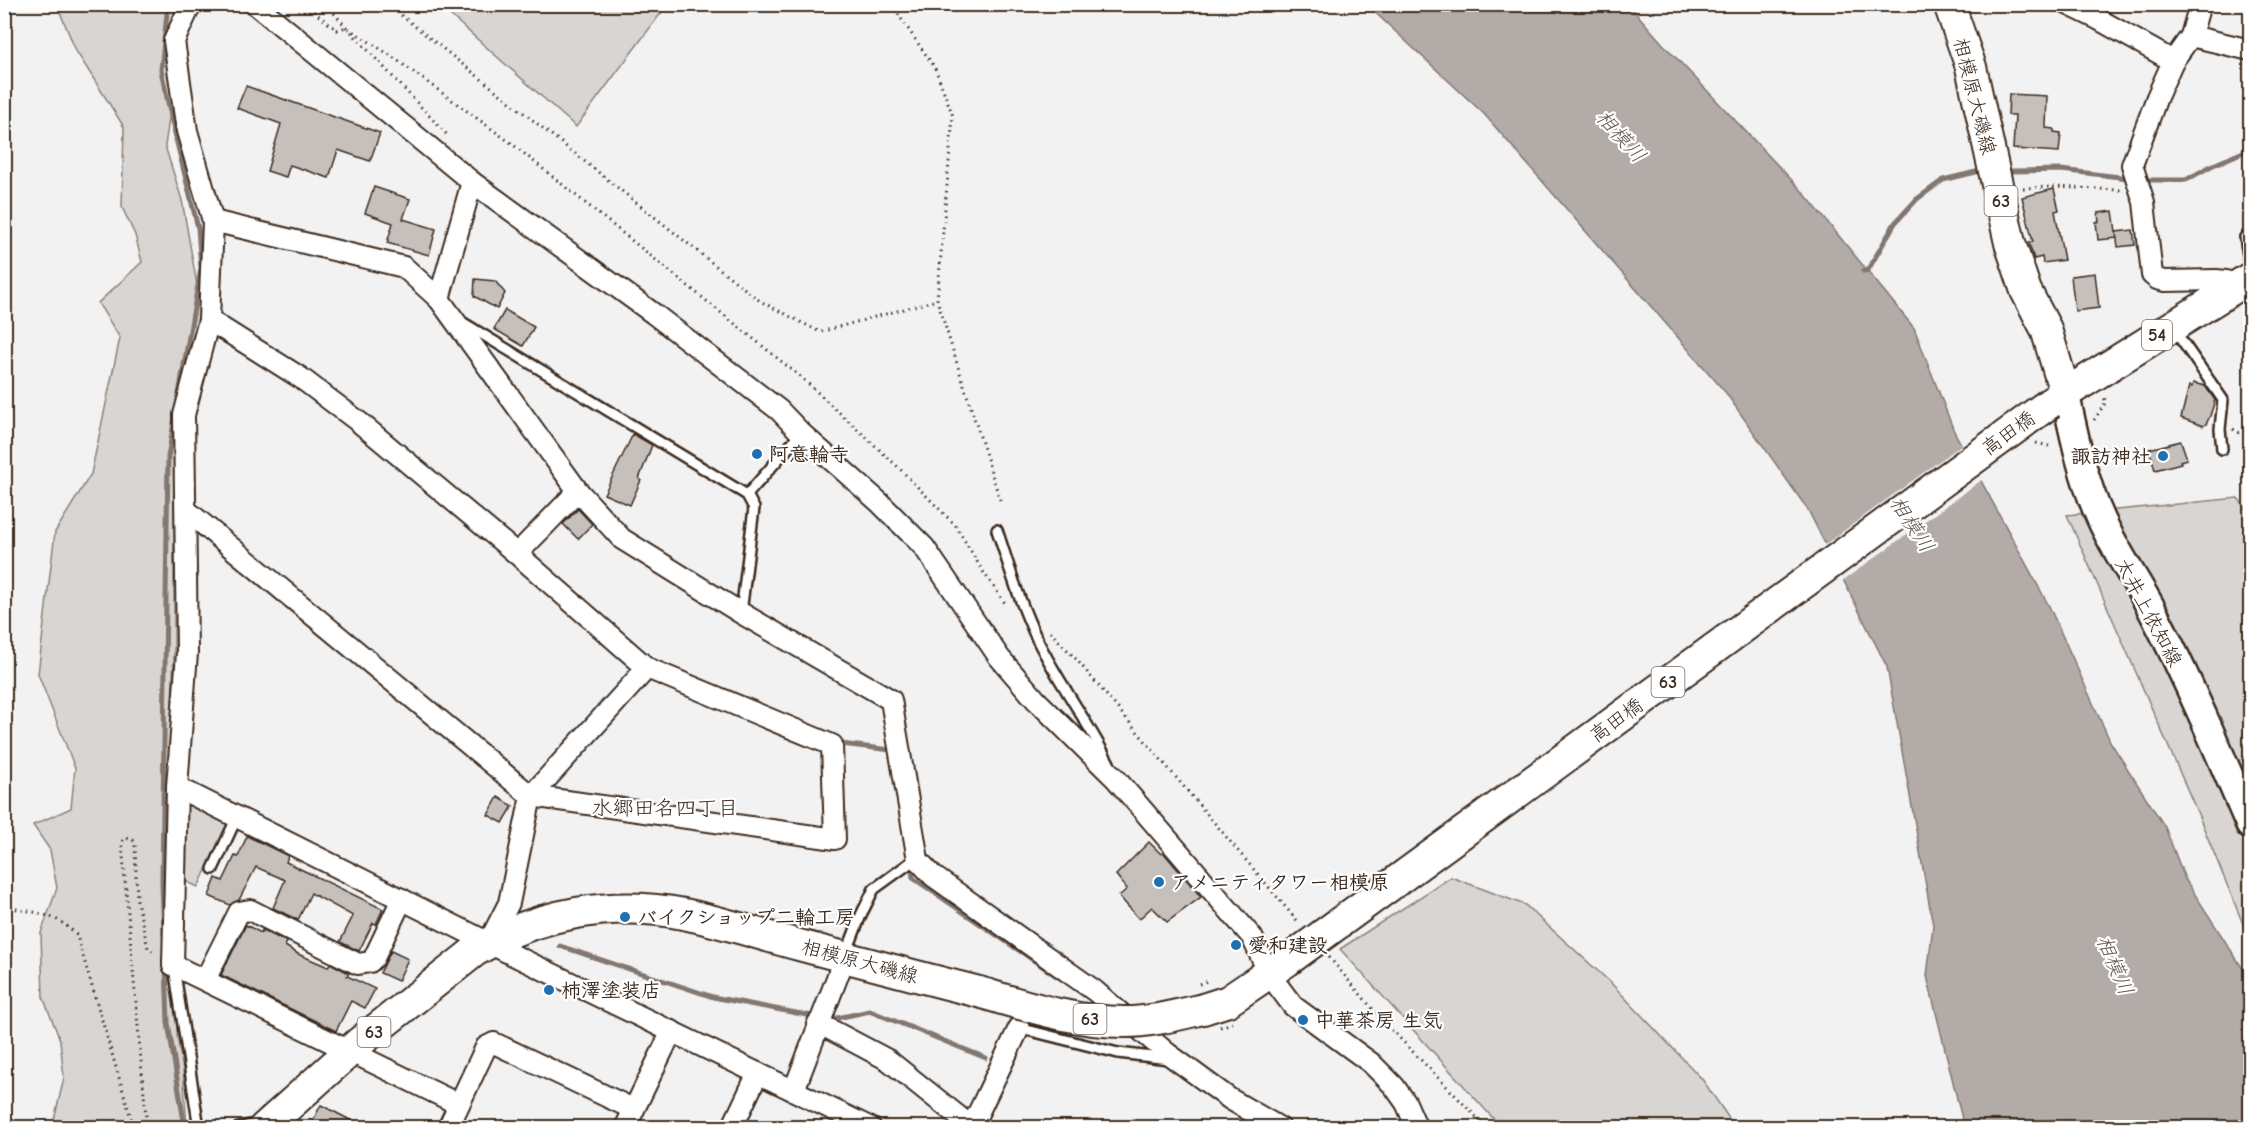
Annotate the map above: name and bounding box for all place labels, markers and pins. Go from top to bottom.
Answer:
place label: 阿意輪寺 [769,443,849,466]
place label: 諏訪神社 [2071,445,2151,468]
marker: 阿意輪寺 [750,447,764,461]
marker: 諏訪神社 [2156,449,2170,463]
place label: アメニティタワー相模原 [1171,871,1389,894]
marker: アメニティタワー相模原 [1152,875,1166,889]
place label: バイクショップ二輪工房 [637,906,855,929]
marker: バイクショップ二輪工房 [618,910,632,924]
place label: 愛和建設 [1248,934,1328,957]
marker: 愛和建設 [1229,938,1243,952]
place label: 柿澤塗装店 [561,979,661,1002]
marker: 柿澤塗装店 [542,983,556,997]
place label: 中華茶房 生気 [1315,1009,1442,1032]
marker: 中華茶房 生気 [1296,1013,1310,1027]

